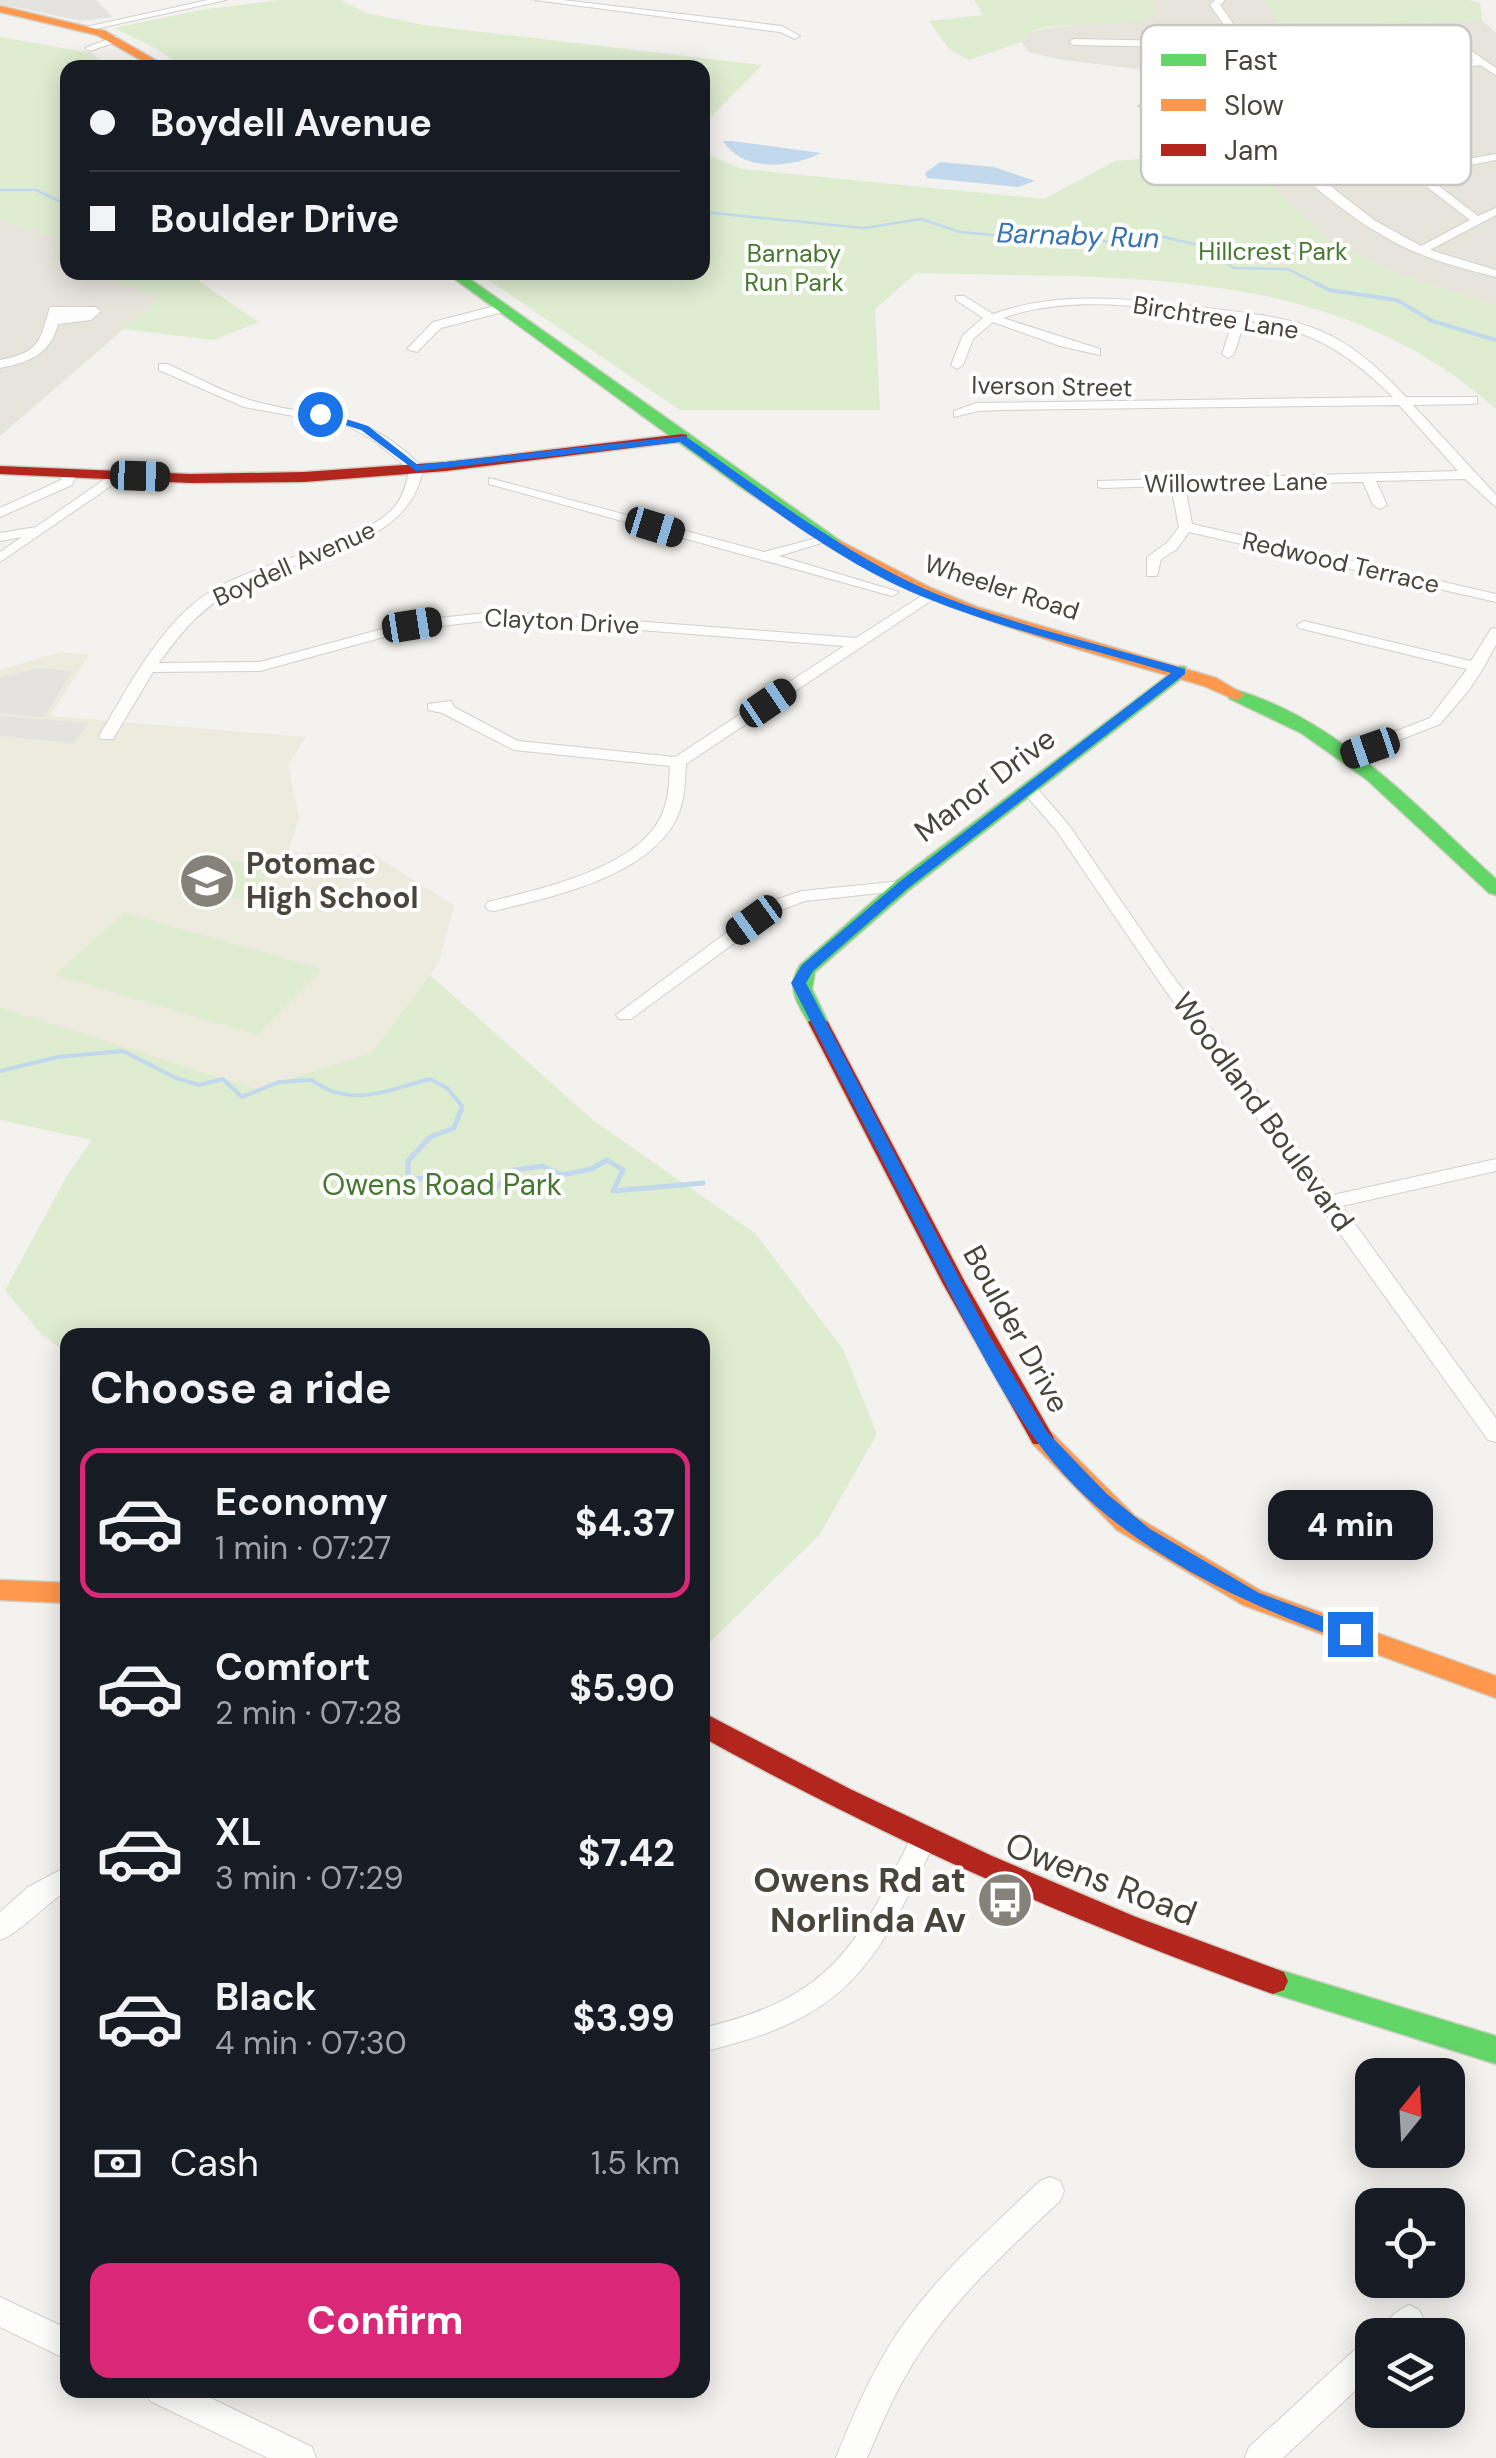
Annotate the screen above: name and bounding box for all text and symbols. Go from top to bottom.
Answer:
legend [1141,25,1471,185]
text: Fast [1224,42,1278,79]
text: Slow [1224,87,1284,124]
text: Boydell Avenue [150,98,432,148]
text: Jam [1224,132,1278,169]
text: Boulder Drive [150,194,400,244]
water label: Barnaby Run [996,214,1160,257]
park label: Hillcrest Park [1198,235,1348,268]
park label: Barnaby Run Park [744,237,844,299]
street label: Birchtree Lane [1131,288,1301,347]
street label: Iverson Street [971,369,1133,404]
route start [298,392,343,437]
car [109,460,171,492]
street label: Willowtree Lane [1144,464,1328,501]
car [622,504,688,550]
street label: Boydell Avenue [208,513,381,614]
street label: Redwood Terrace [1239,524,1443,601]
street label: Wheeler Road [920,547,1083,628]
street label: Clayton Drive [484,601,640,642]
car [380,605,444,645]
car [735,674,801,732]
street label: Manor Drive [906,719,1063,850]
car [1337,724,1403,772]
place label: Potomac High School [246,844,419,917]
school or university icon: Potomac High School [177,851,237,911]
car [721,890,787,950]
street label: Woodland Boulevard [1164,985,1363,1239]
park label: Owens Road Park [322,1165,562,1204]
street label: Boulder Drive [954,1238,1079,1419]
text: Choose a ride [90,1358,392,1417]
text: Economy [215,1477,388,1527]
icon: car [95,1478,185,1568]
callout: 4 min [1268,1489,1432,1559]
text: $4.37 [575,1498,675,1548]
text: 4 min [1307,1504,1394,1546]
text: 1 min · 07:27 [215,1527,391,1569]
route end [1328,1612,1373,1657]
text: Comfort [215,1642,371,1692]
icon: car [95,1643,185,1733]
text: $5.90 [569,1663,675,1713]
text: 2 min · 07:28 [215,1692,402,1734]
text: XL [215,1807,262,1857]
icon: car [95,1808,185,1898]
street label: Owens Road [999,1821,1203,1937]
text: $7.42 [578,1828,675,1878]
text: 3 min · 07:29 [215,1857,404,1899]
place label: Owens Rd at Norlinda Av [753,1857,966,1943]
bus stop icon: Owens Rd at Norlinda Av [975,1870,1035,1930]
text: Black [215,1972,317,2022]
icon: car [95,1973,185,2063]
text: $3.99 [572,1993,675,2043]
text: 4 min · 07:30 [215,2022,407,2064]
north arrow [1355,2058,1465,2168]
map controls [1355,2058,1465,2428]
icon: cash [90,2136,145,2191]
text: Cash [170,2138,259,2188]
text: 1.5 km [591,2142,680,2184]
button: locate [1355,2188,1465,2298]
button: Confirm [90,2263,680,2378]
button: layers [1355,2318,1465,2428]

